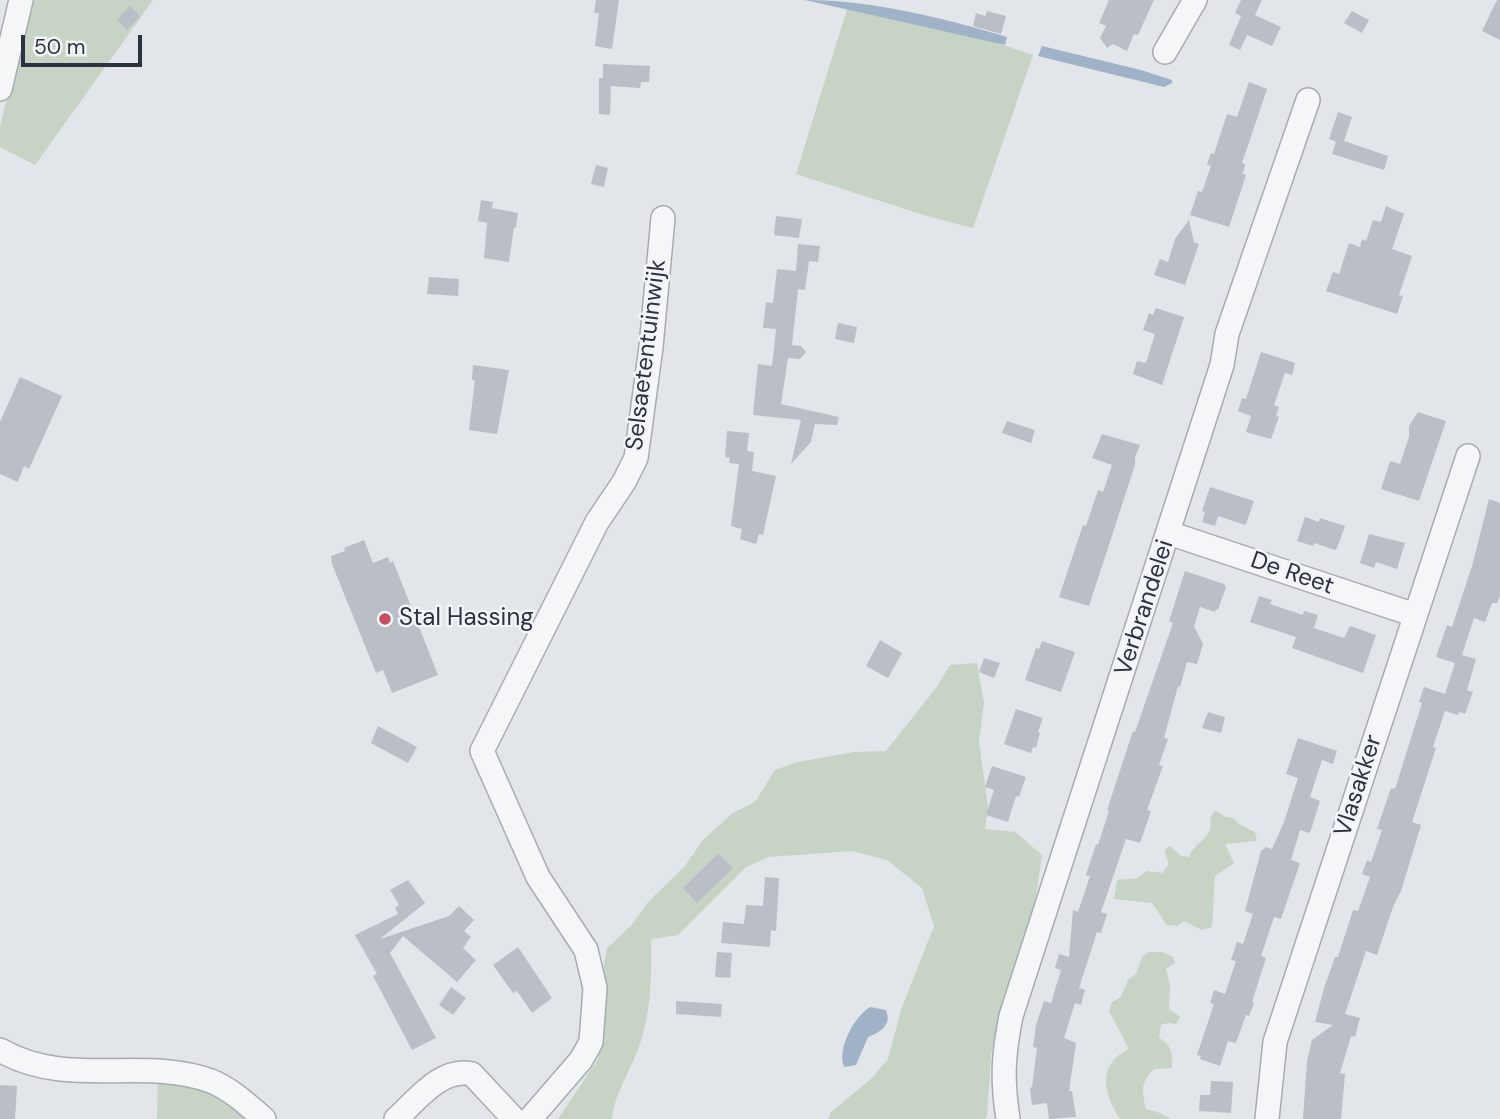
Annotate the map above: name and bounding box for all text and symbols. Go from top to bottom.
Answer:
scale bar [24,21,145,65]
text: 50 m [34,33,85,61]
street label: Selsaetentuinwijk [621,258,673,452]
street label: Verbrandelei [1109,536,1181,680]
street label: De Reet [1246,546,1338,602]
place label: Stal Hassing [399,605,534,633]
marker: Stal Hassing [377,611,393,627]
street label: Vlasakker [1329,731,1389,841]

